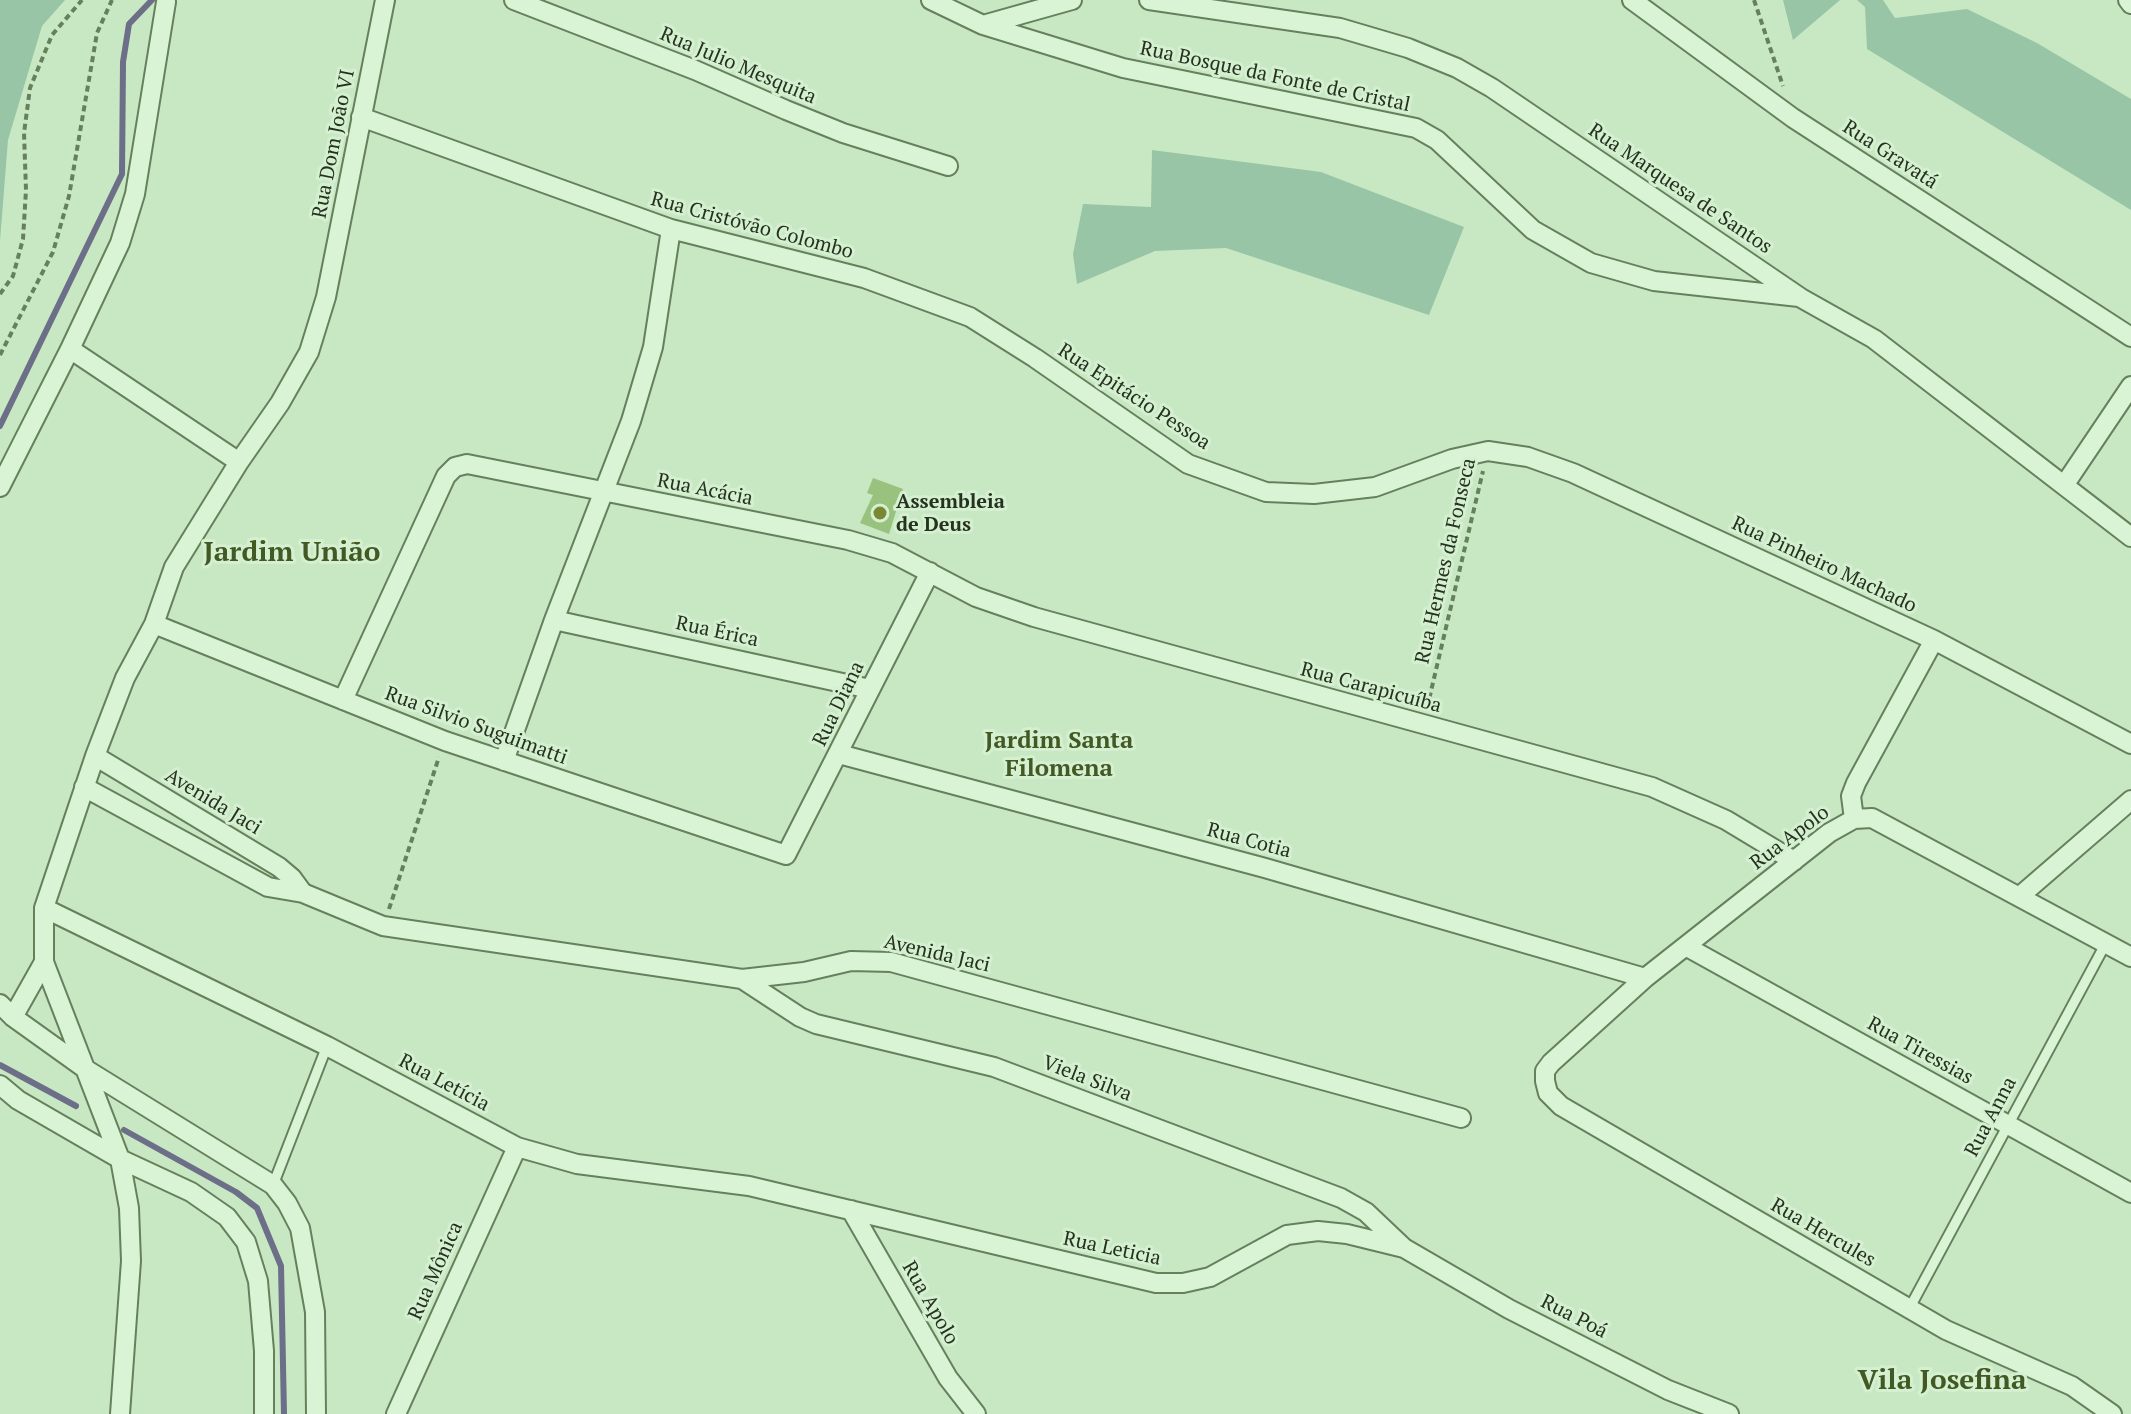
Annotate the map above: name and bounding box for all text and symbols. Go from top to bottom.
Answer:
street label: Rua Julio Mesquita [656,22,820,110]
street label: Rua Bosque da Fonte de Cristal [1138,37,1412,117]
street label: Rua Dom João VI [308,68,360,220]
street label: Rua Gravatá [1838,115,1942,195]
street label: Rua Marquesa de Santos [1584,119,1776,259]
street label: Rua Cristóvão Colombo [648,187,856,265]
street label: Rua Epitácio Pessoa [1053,339,1215,455]
street label: Rua Hermes da Fonseca [1411,456,1481,666]
street label: Rua Acácia [655,469,755,511]
place label: Assembleia de Deus [896,490,1005,537]
marker: Assembleia de Deus [871,504,889,522]
street label: Rua Pinheiro Machado [1728,512,1920,618]
district label: Jardim União [204,536,380,570]
street label: Rua Érica [673,612,761,652]
street label: Rua Diana [808,658,870,750]
street label: Rua Carapicuíba [1298,658,1444,718]
street label: Rua Silvio Suguimatti [381,682,571,770]
district label: Jardim Santa Filomena [985,727,1133,783]
street label: Avenida Jaci [160,764,266,840]
street label: Rua Apolo [1746,801,1834,875]
street label: Rua Cotia [1204,818,1294,864]
street label: Avenida Jaci [882,930,992,978]
street label: Rua Tiressias [1863,1012,1977,1090]
street label: Rua Letícia [395,1049,493,1117]
street label: Viela Silva [1039,1051,1135,1107]
street label: Rua Anna [1960,1073,2022,1161]
street label: Rua Hercules [1766,1193,1880,1273]
street label: Rua Mônica [404,1218,468,1324]
street label: Rua Leticia [1061,1227,1163,1271]
street label: Rua Apolo [897,1257,963,1349]
street label: Rua Poá [1537,1290,1611,1344]
district label: Vila Josefina [1858,1364,2026,1398]

